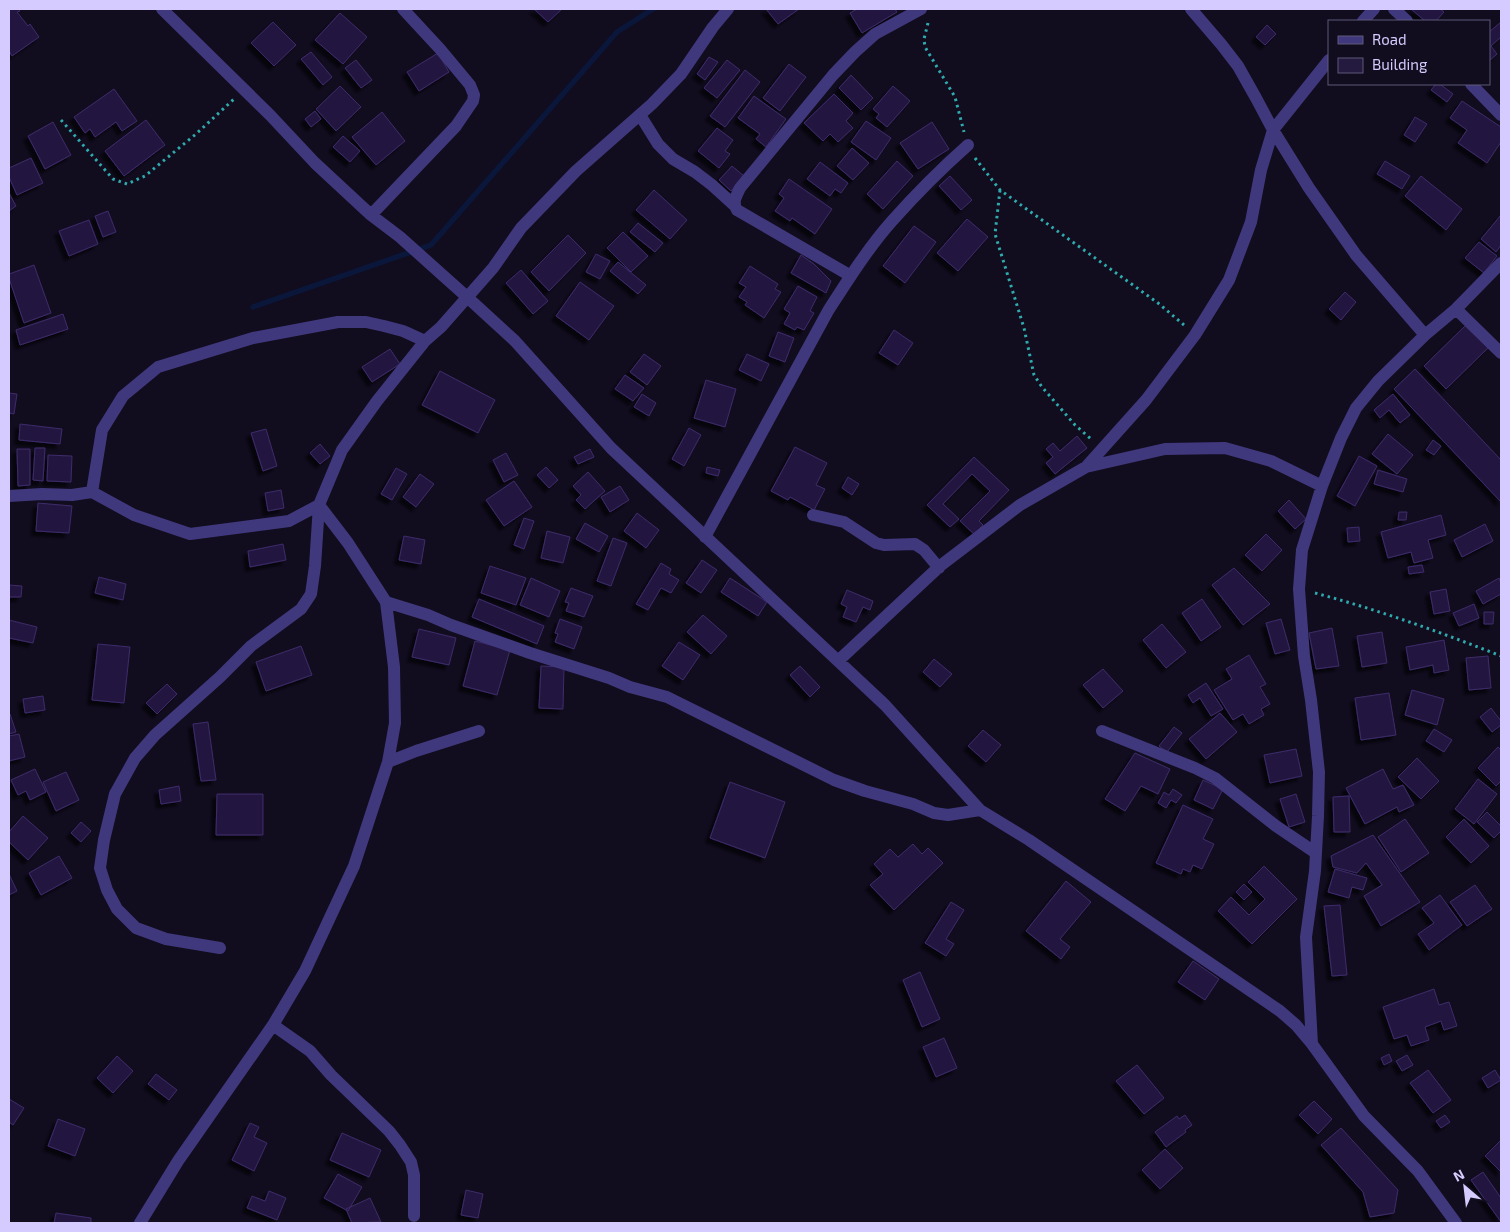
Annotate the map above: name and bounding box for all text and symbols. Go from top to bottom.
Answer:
legend [1328,20,1490,85]
text: Road [1372,30,1407,48]
text: Building [1372,55,1428,73]
north arrow [1440,1162,1490,1212]
text: N [1450,1165,1467,1185]

